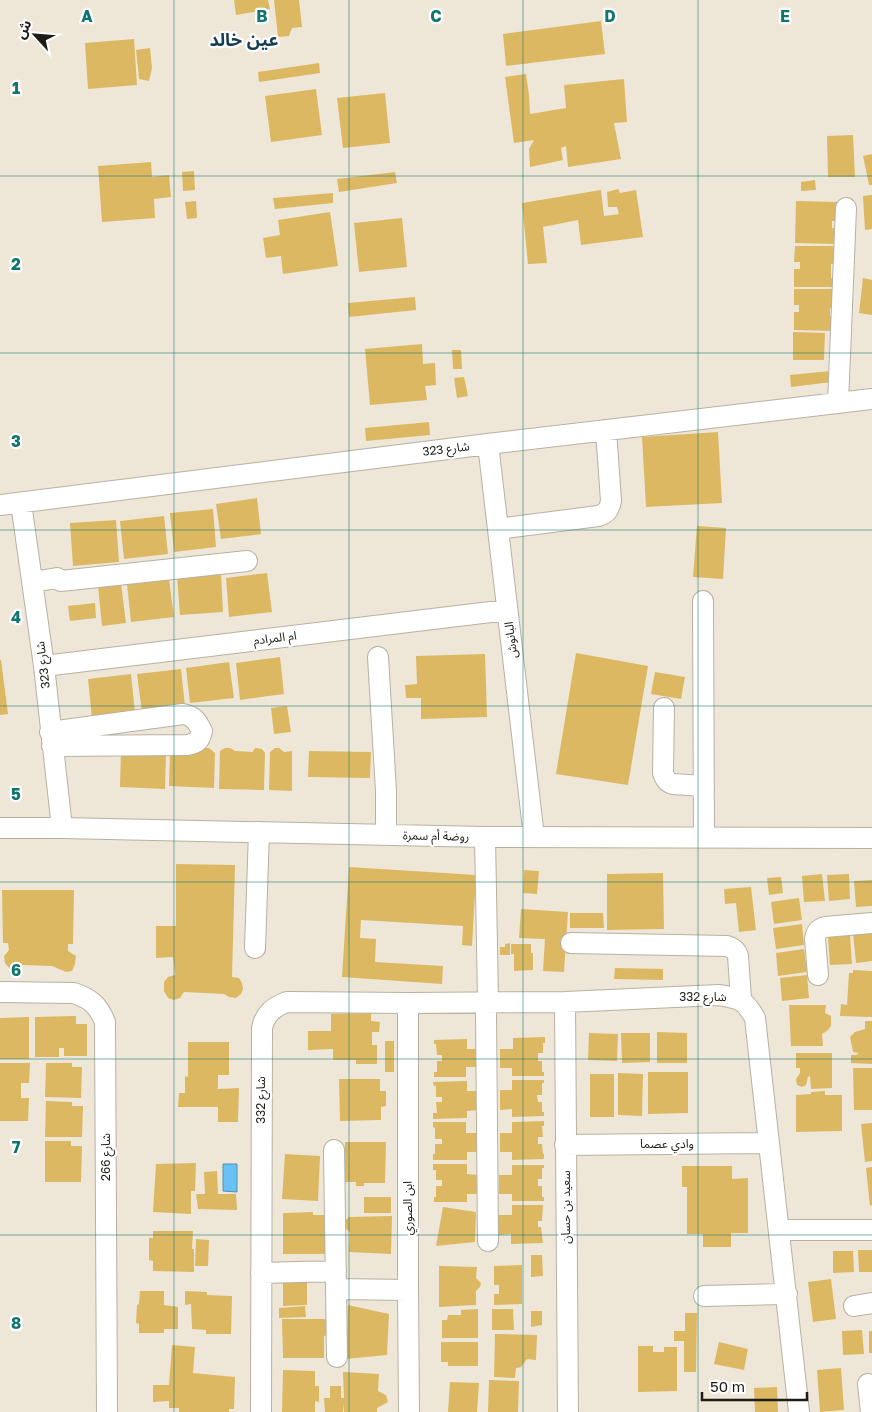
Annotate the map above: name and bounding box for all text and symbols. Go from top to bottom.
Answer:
text: A [81,6,93,26]
text: B [256,6,268,26]
text: C [430,6,442,26]
text: D [604,6,616,26]
text: E [780,6,790,26]
north arrow [10,10,60,60]
text: ش [11,17,35,41]
district label: عين خالد [209,28,279,50]
text: 1 [12,78,20,98]
text: 2 [11,254,21,274]
text: 3 [11,431,21,451]
street label: شارع 323 [421,438,471,461]
text: 4 [11,607,21,627]
street label: البانوش [501,621,520,659]
street label: ام المرادم [252,627,298,650]
street label: شارع 323 [32,640,55,690]
text: 5 [11,784,21,804]
street label: روضة أم سمرة [403,827,469,846]
text: 6 [11,960,21,980]
street label: شارع 332 [679,989,727,1006]
street label: شارع 332 [253,1076,270,1124]
street label: شارع 266 [98,1133,115,1181]
street label: وادي عصما [640,1136,694,1154]
text: 7 [12,1137,21,1157]
street label: سعيد بن حسان [558,1170,573,1244]
street label: ابن الصوري [400,1181,418,1235]
text: 8 [11,1313,21,1333]
scale bar [702,1370,807,1402]
text: 50 m [710,1377,745,1395]

